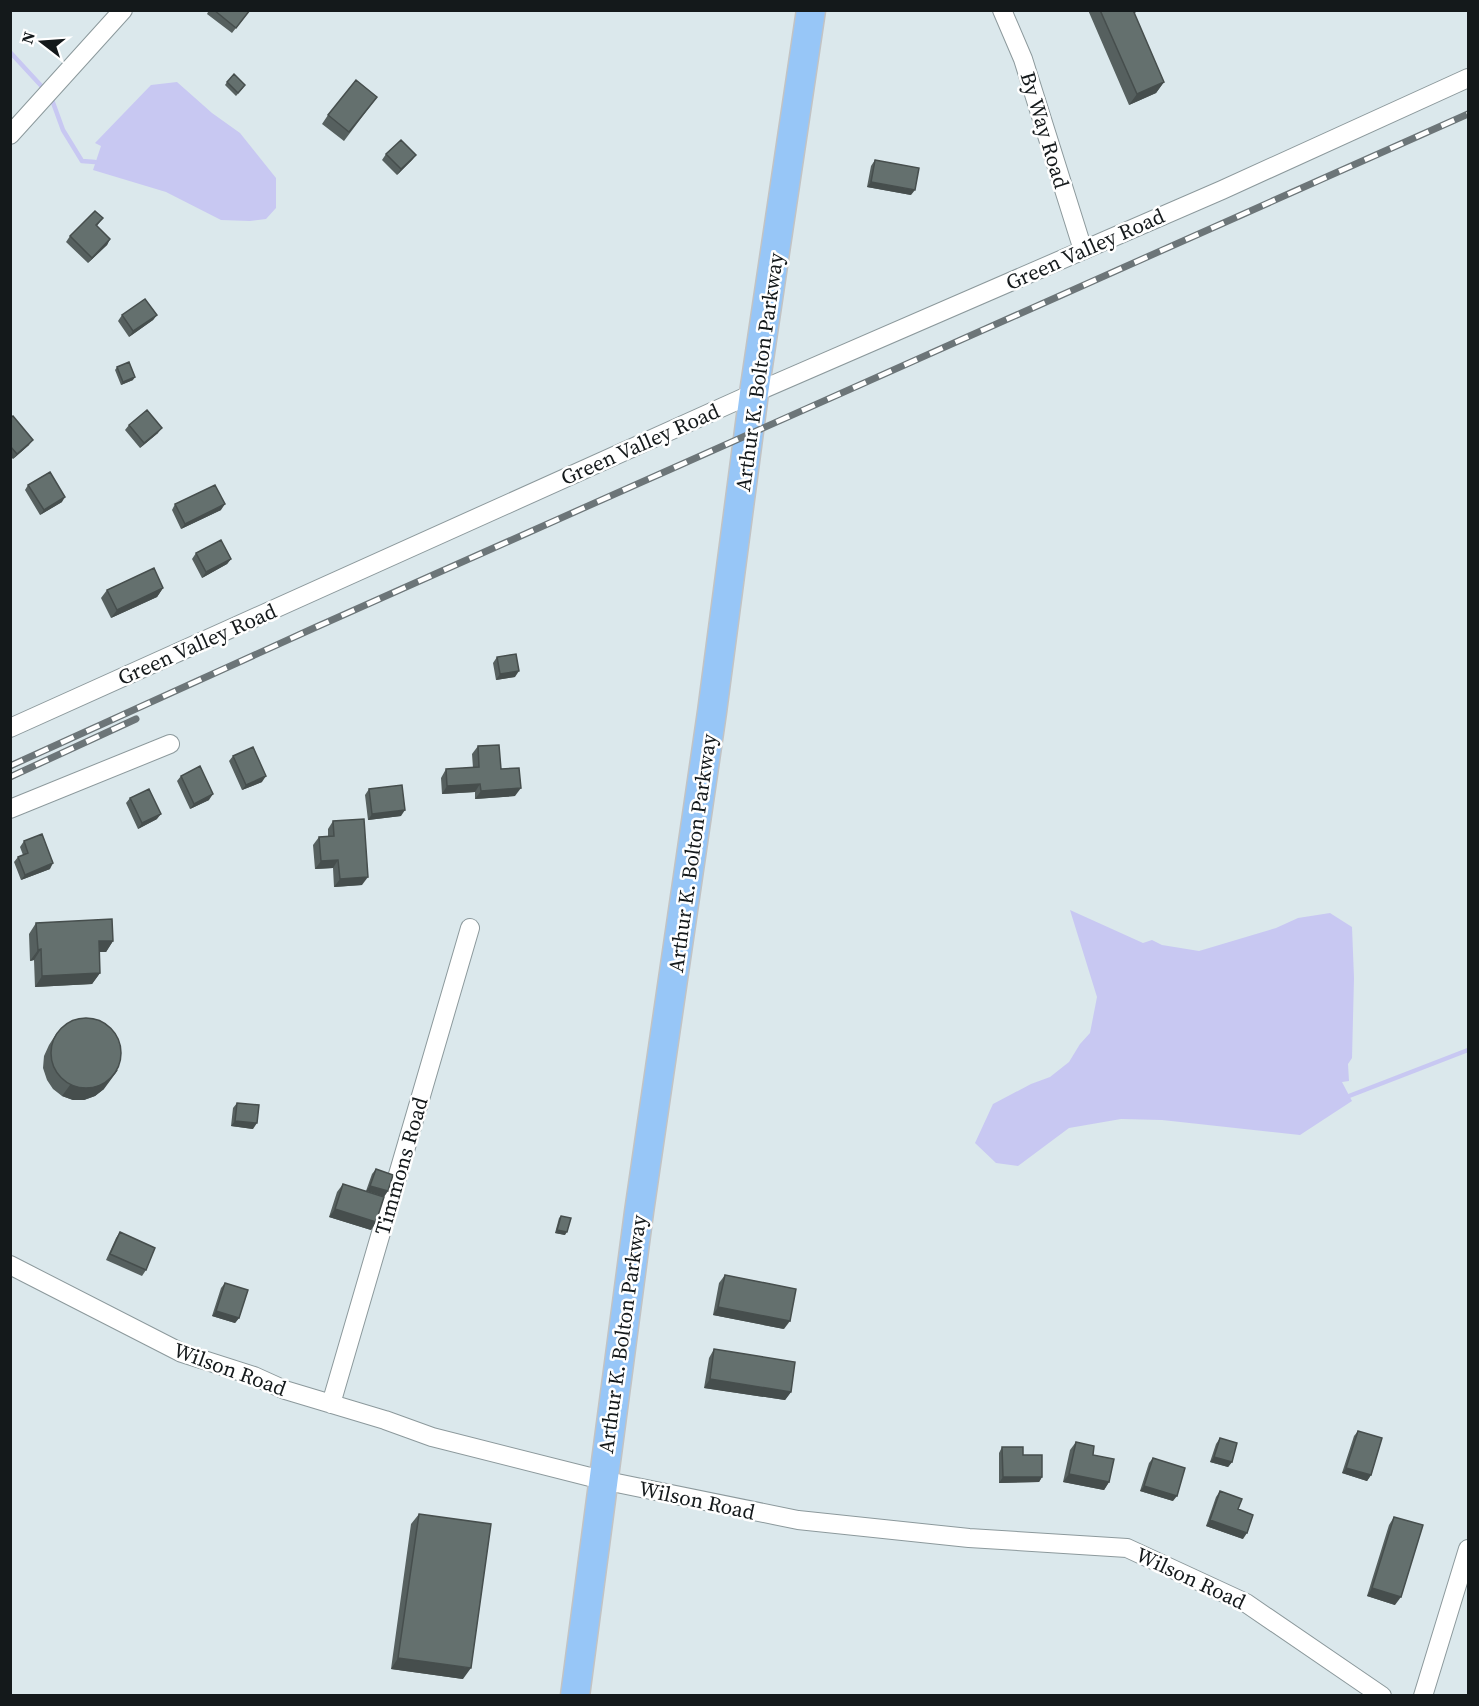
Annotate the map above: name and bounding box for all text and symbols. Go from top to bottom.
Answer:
north arrow [12,12,72,72]
text: N [15,28,40,46]
street label: By Way Road [1014,68,1077,192]
street label: Green Valley Road [1001,201,1169,297]
street label: Arthur K. Bolton Parkway [728,251,790,493]
street label: Green Valley Road [556,396,724,492]
street label: Green Valley Road [113,596,281,692]
street label: Arthur K. Bolton Parkway [661,732,723,974]
street label: Timmons Road [367,1093,435,1239]
street label: Arthur K. Bolton Parkway [591,1213,653,1455]
street label: Wilson Road [170,1335,291,1403]
street label: Wilson Road [636,1474,758,1526]
street label: Wilson Road [1131,1540,1251,1616]

